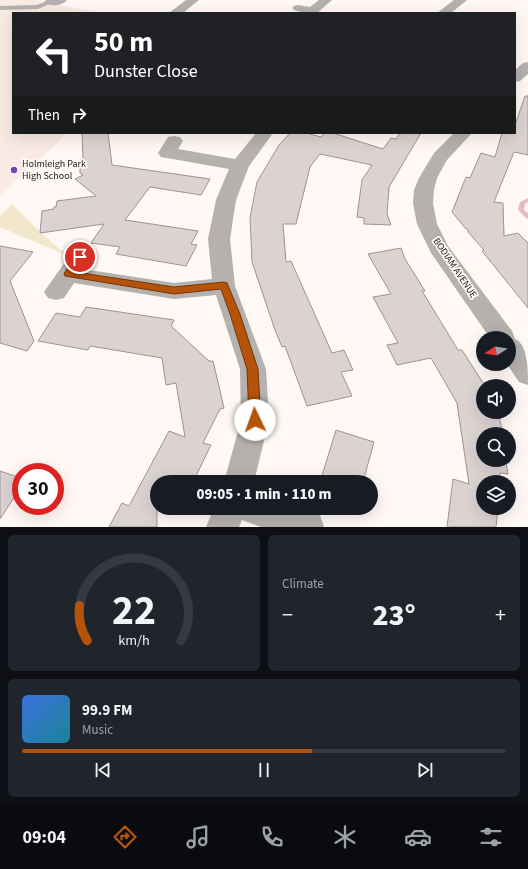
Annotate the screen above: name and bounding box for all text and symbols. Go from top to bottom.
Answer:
text: 50 m [94,22,153,62]
icon: left [28,28,80,80]
text: Dunster Close [94,59,198,84]
icon: right [68,104,90,126]
text: Then [28,105,60,126]
place label: Holmleigh Park High School [22,157,86,183]
marker: Holmleigh Park High School [9,165,19,175]
street label: BODIAM AVENUE [430,235,480,301]
pin [63,240,97,274]
icon: arrive [69,246,91,268]
north arrow [476,331,516,371]
map controls [476,331,516,515]
button: sound [476,379,516,419]
position arrow [234,399,276,441]
button: search [476,427,516,467]
speed limit sign: 30 [12,463,64,515]
button: layers [476,475,516,515]
text: 09:05 · 1 min · 110 m [197,484,331,505]
text: Climate [282,575,324,593]
text: 22 [112,581,156,641]
text: 23° [372,594,416,637]
text: − [282,599,293,631]
text: + [495,599,506,631]
text: km/h [118,630,150,651]
text: 99.9 FM [82,700,133,721]
text: Music [82,721,113,739]
icon: previous [92,759,114,781]
icon: pause [253,759,275,781]
icon: next [414,759,436,781]
icon: directions [111,823,139,851]
icon: music [184,823,212,851]
icon: phone [258,823,286,851]
icon: climate [331,823,359,851]
icon: car [404,823,432,851]
icon: filters [477,823,505,851]
text: 09:04 [23,825,66,850]

